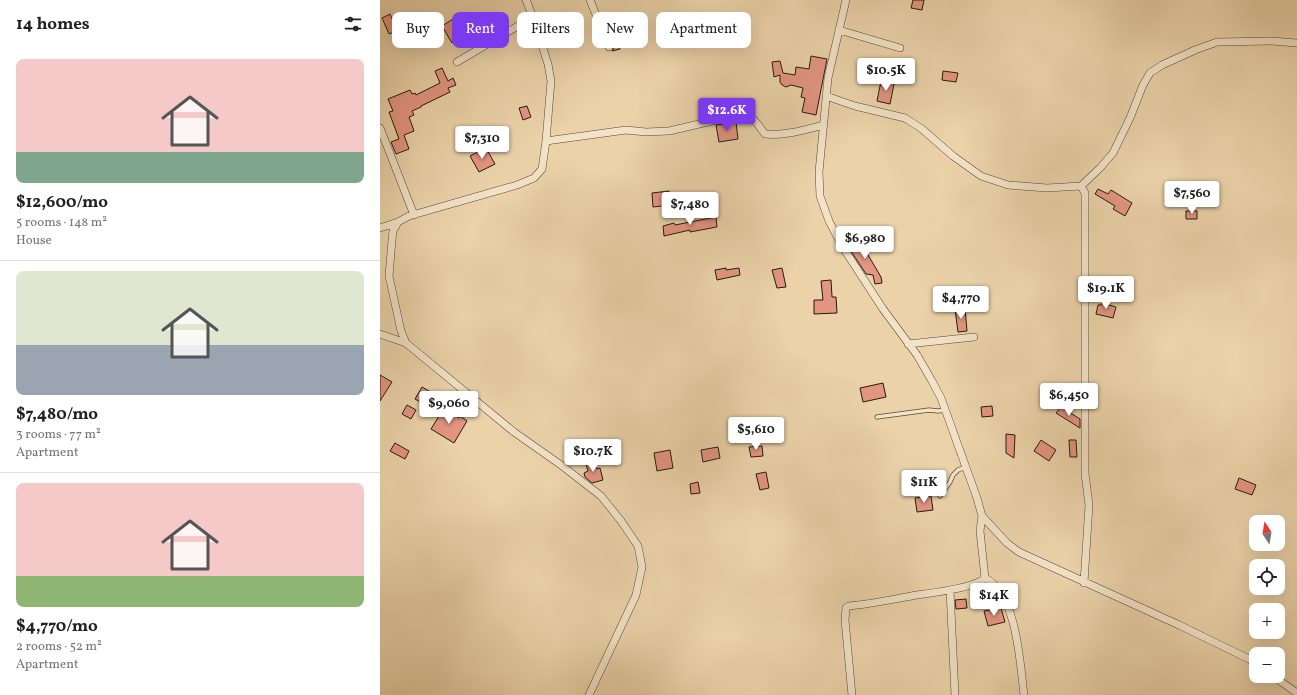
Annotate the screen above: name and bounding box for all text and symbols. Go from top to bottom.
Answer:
chip: Buy [392,12,444,48]
chip: Rent [452,12,509,48]
chip: Filters [517,12,584,48]
chip: New [592,12,648,48]
chip: Apartment [656,12,751,48]
text: 14 homes [16,13,90,36]
icon: filters [342,13,364,35]
pin: $10.5K [853,58,919,92]
text: $10.5K [866,62,906,80]
icon: home [154,85,226,157]
pin: $12.6K [694,98,760,132]
text: $12.6K [707,102,747,120]
pin: $7,310 [449,126,515,160]
text: $7,310 [464,130,500,148]
pin: $7,560 [1159,181,1225,215]
text: $7,560 [1173,185,1211,203]
text: $12,600/mo [16,191,108,214]
pin: $7,480 [657,192,723,226]
text: $7,480 [671,196,709,214]
text: 5 rooms · 148 m² [16,214,107,232]
pin: $6,980 [832,226,898,260]
text: $6,980 [845,230,885,248]
text: House [16,232,52,250]
pin: $19.1K [1073,276,1139,310]
text: $19.1K [1087,280,1125,298]
pin: $4,770 [928,286,994,320]
text: $4,770 [942,290,980,308]
icon: home [154,297,226,369]
pin: $6,450 [1036,383,1102,417]
text: $6,450 [1049,387,1089,405]
pin: $9,060 [416,391,482,425]
text: $9,060 [428,395,470,413]
text: $7,480/mo [16,403,98,426]
pin: $5,610 [723,417,789,451]
text: $5,610 [737,421,775,439]
text: 3 rooms · 77 m² [16,426,101,444]
pin: $10.7K [560,439,626,473]
text: $10.7K [573,443,613,461]
text: Apartment [16,444,79,462]
pin: $11K [900,470,948,504]
text: $11K [910,474,938,492]
icon: home [154,509,226,581]
north arrow [1249,515,1285,551]
map controls [1249,515,1285,683]
button: locate [1249,559,1285,595]
pin: $14K [970,583,1018,617]
text: $14K [979,587,1009,605]
button: + [1249,603,1285,639]
text: $4,770/mo [16,615,98,638]
text: 2 rooms · 52 m² [16,638,102,656]
button: − [1249,647,1285,683]
text: Apartment [16,656,79,674]

